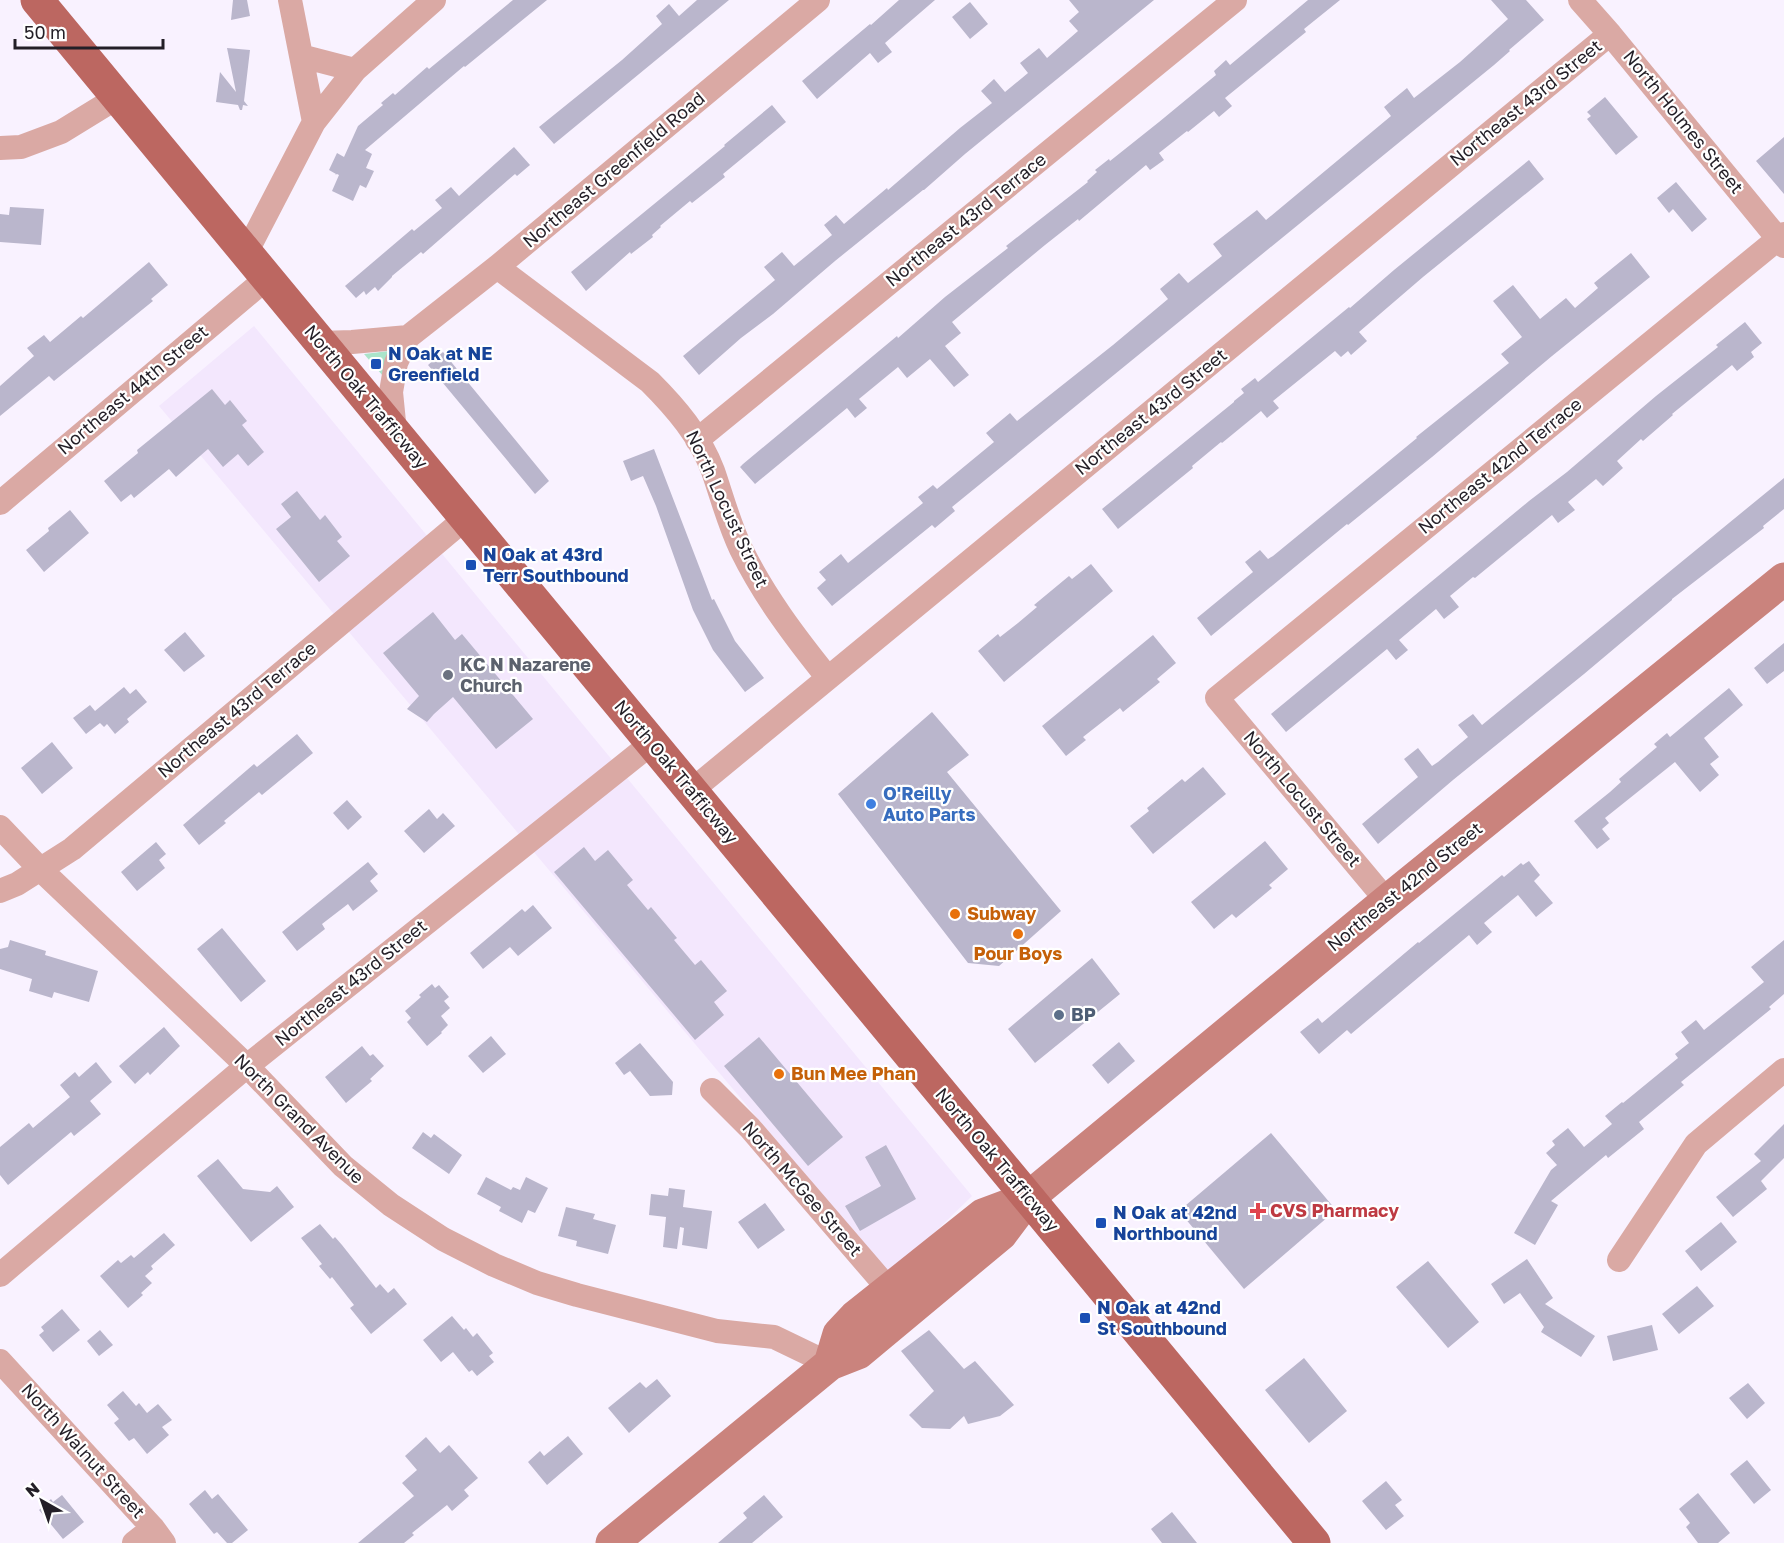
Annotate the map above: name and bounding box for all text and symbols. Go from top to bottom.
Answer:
scale bar [15,12,164,50]
text: 50 m [24,21,66,43]
street label: Northeast 43rd Street [1445,34,1606,170]
street label: North Holmes Street [1619,45,1749,198]
street label: Northeast Greenfield Road [518,87,709,252]
street label: Northeast 43rd Terrace [881,148,1050,291]
street label: Northeast 44th Street [53,320,212,459]
street label: North Oak Trafficway [300,320,433,473]
place label: N Oak at NE Greenfield [388,342,492,385]
street label: Northeast 43rd Street [1070,343,1231,479]
marker: N Oak at NE Greenfield [369,357,383,371]
street label: Northeast 42nd Terrace [1413,392,1586,538]
street label: North Locust Street [682,427,774,591]
place label: N Oak at 43rd Terr Southbound [483,543,629,586]
marker: N Oak at 43rd Terr Southbound [464,558,478,572]
street label: Northeast 43rd Terrace [153,636,320,782]
place label: KC N Nazarene Church [460,653,591,696]
marker: KC N Nazarene Church [441,668,455,682]
street label: North Oak Trafficway [610,695,743,848]
street label: North Locust Street [1239,726,1366,871]
place label: O'Reilly Auto Parts [883,782,976,825]
marker: O'Reilly Auto Parts [864,797,878,811]
street label: Northeast 42nd Street [1322,817,1486,956]
place label: Subway [967,902,1036,924]
marker: Subway [948,907,962,921]
street label: Northeast 43rd Street [270,914,431,1050]
marker: Pour Boys [1011,927,1025,941]
place label: Pour Boys [974,942,1062,964]
place label: BP [1071,1003,1096,1025]
marker: BP [1052,1008,1066,1022]
street label: North Grand Avenue [230,1049,369,1188]
place label: Bun Mee Phan [791,1062,916,1084]
marker: Bun Mee Phan [772,1067,786,1081]
street label: North Oak Trafficway [931,1083,1064,1236]
street label: North McGee Street [738,1116,867,1260]
place label: CVS Pharmacy [1270,1199,1399,1221]
place label: N Oak at 42nd Northbound [1113,1201,1237,1244]
marker: CVS Pharmacy [1251,1204,1265,1218]
marker: N Oak at 42nd Northbound [1094,1216,1108,1230]
place label: N Oak at 42nd St Southbound [1097,1296,1227,1339]
marker: N Oak at 42nd St Southbound [1078,1311,1092,1325]
street label: North Walnut Street [17,1379,149,1523]
north arrow [12,1471,72,1531]

